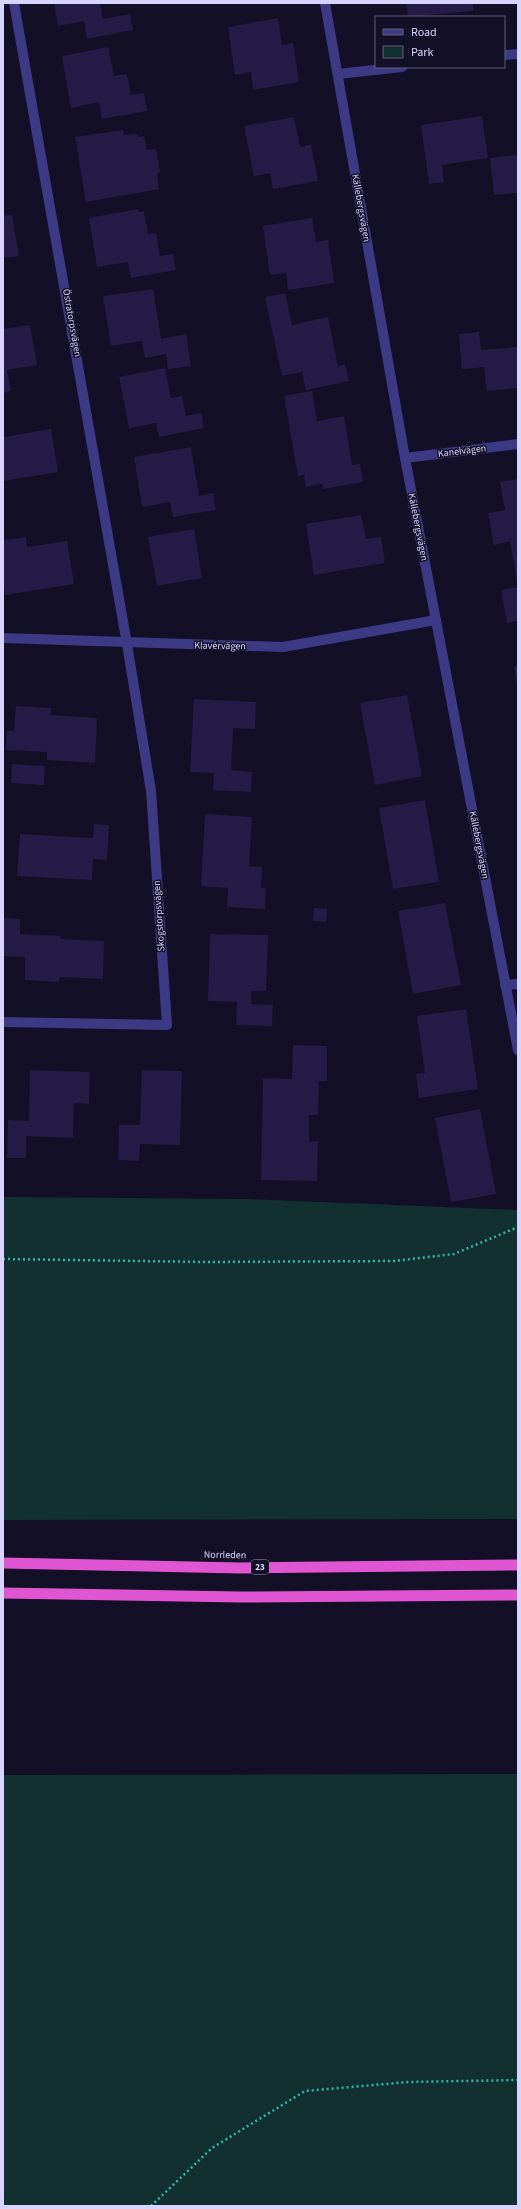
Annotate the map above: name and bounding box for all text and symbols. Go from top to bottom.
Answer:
legend [375,16,505,68]
text: Road [411,24,437,41]
text: Park [411,44,433,61]
street label: Källebergsvägen [348,173,374,243]
street label: Östratorpsvägen [59,288,85,358]
street label: Kanelvägen [437,441,487,461]
street label: Källebergsvägen [405,492,431,562]
street label: Klavérvägen [194,639,246,653]
street label: Källebergsvägen [466,810,492,880]
street label: Skogstorpsvägen [150,880,168,952]
street label: Norrleden [204,1548,246,1562]
road number: 23 [251,1560,269,1574]

